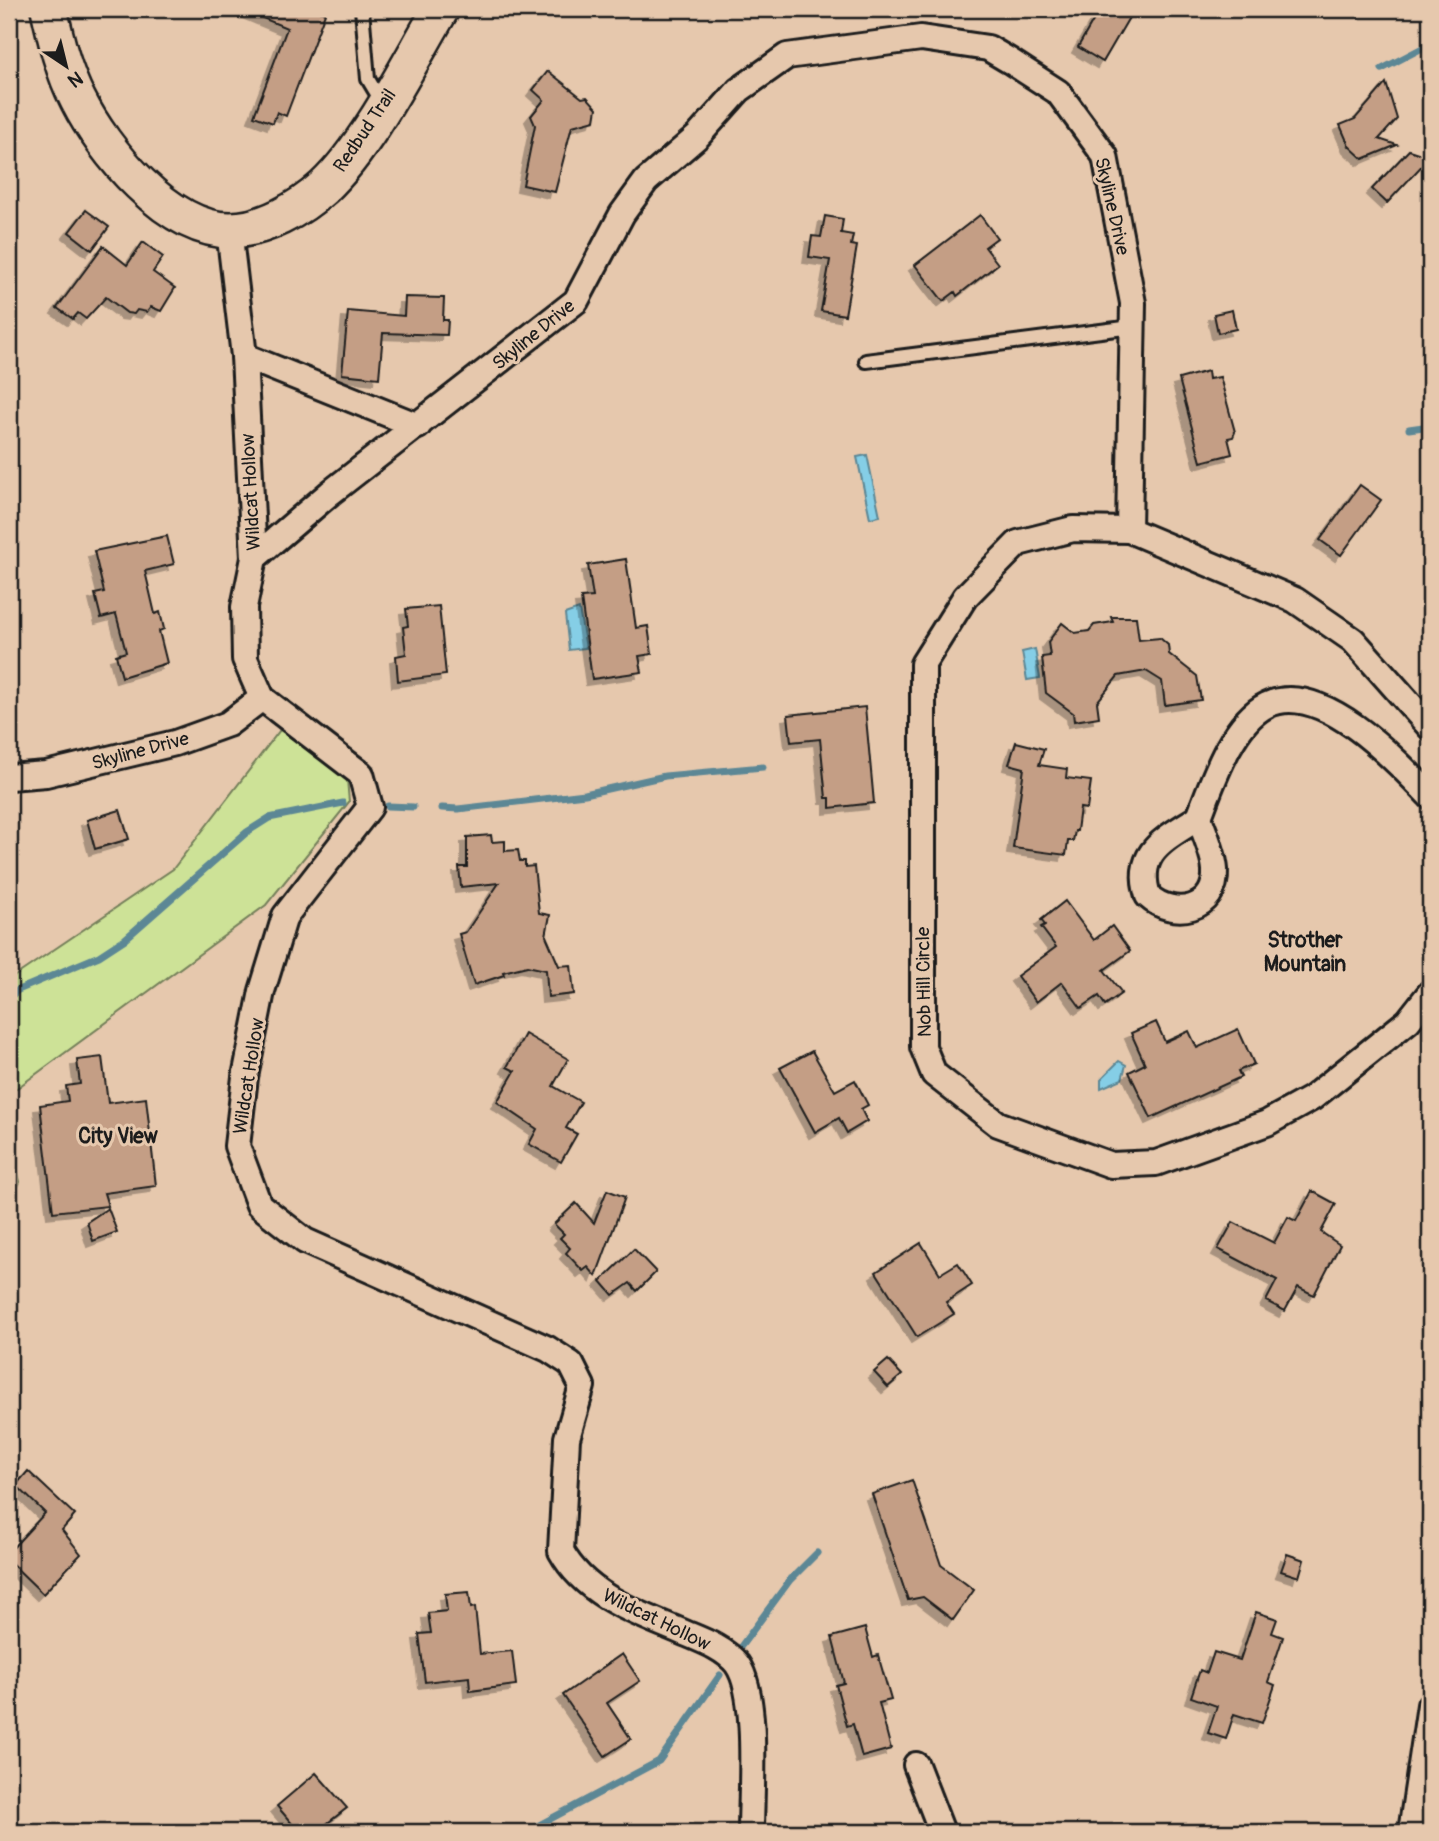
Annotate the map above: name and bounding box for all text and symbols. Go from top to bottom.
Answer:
north arrow [32,32,102,102]
text: N [63,66,87,93]
street label: Redbud Trail [328,84,401,177]
street label: Skyline Drive [1089,155,1135,258]
street label: Skyline Drive [487,294,580,375]
street label: Wildcat Hollow [236,433,266,551]
street label: Skyline Drive [89,726,192,775]
street label: Nob Hill Circle [911,926,937,1037]
district label: Strother Mountain [1264,927,1346,978]
street label: Wildcat Hollow [228,1016,270,1136]
district label: City View [78,1123,159,1150]
street label: Wildcat Hollow [599,1583,715,1656]

